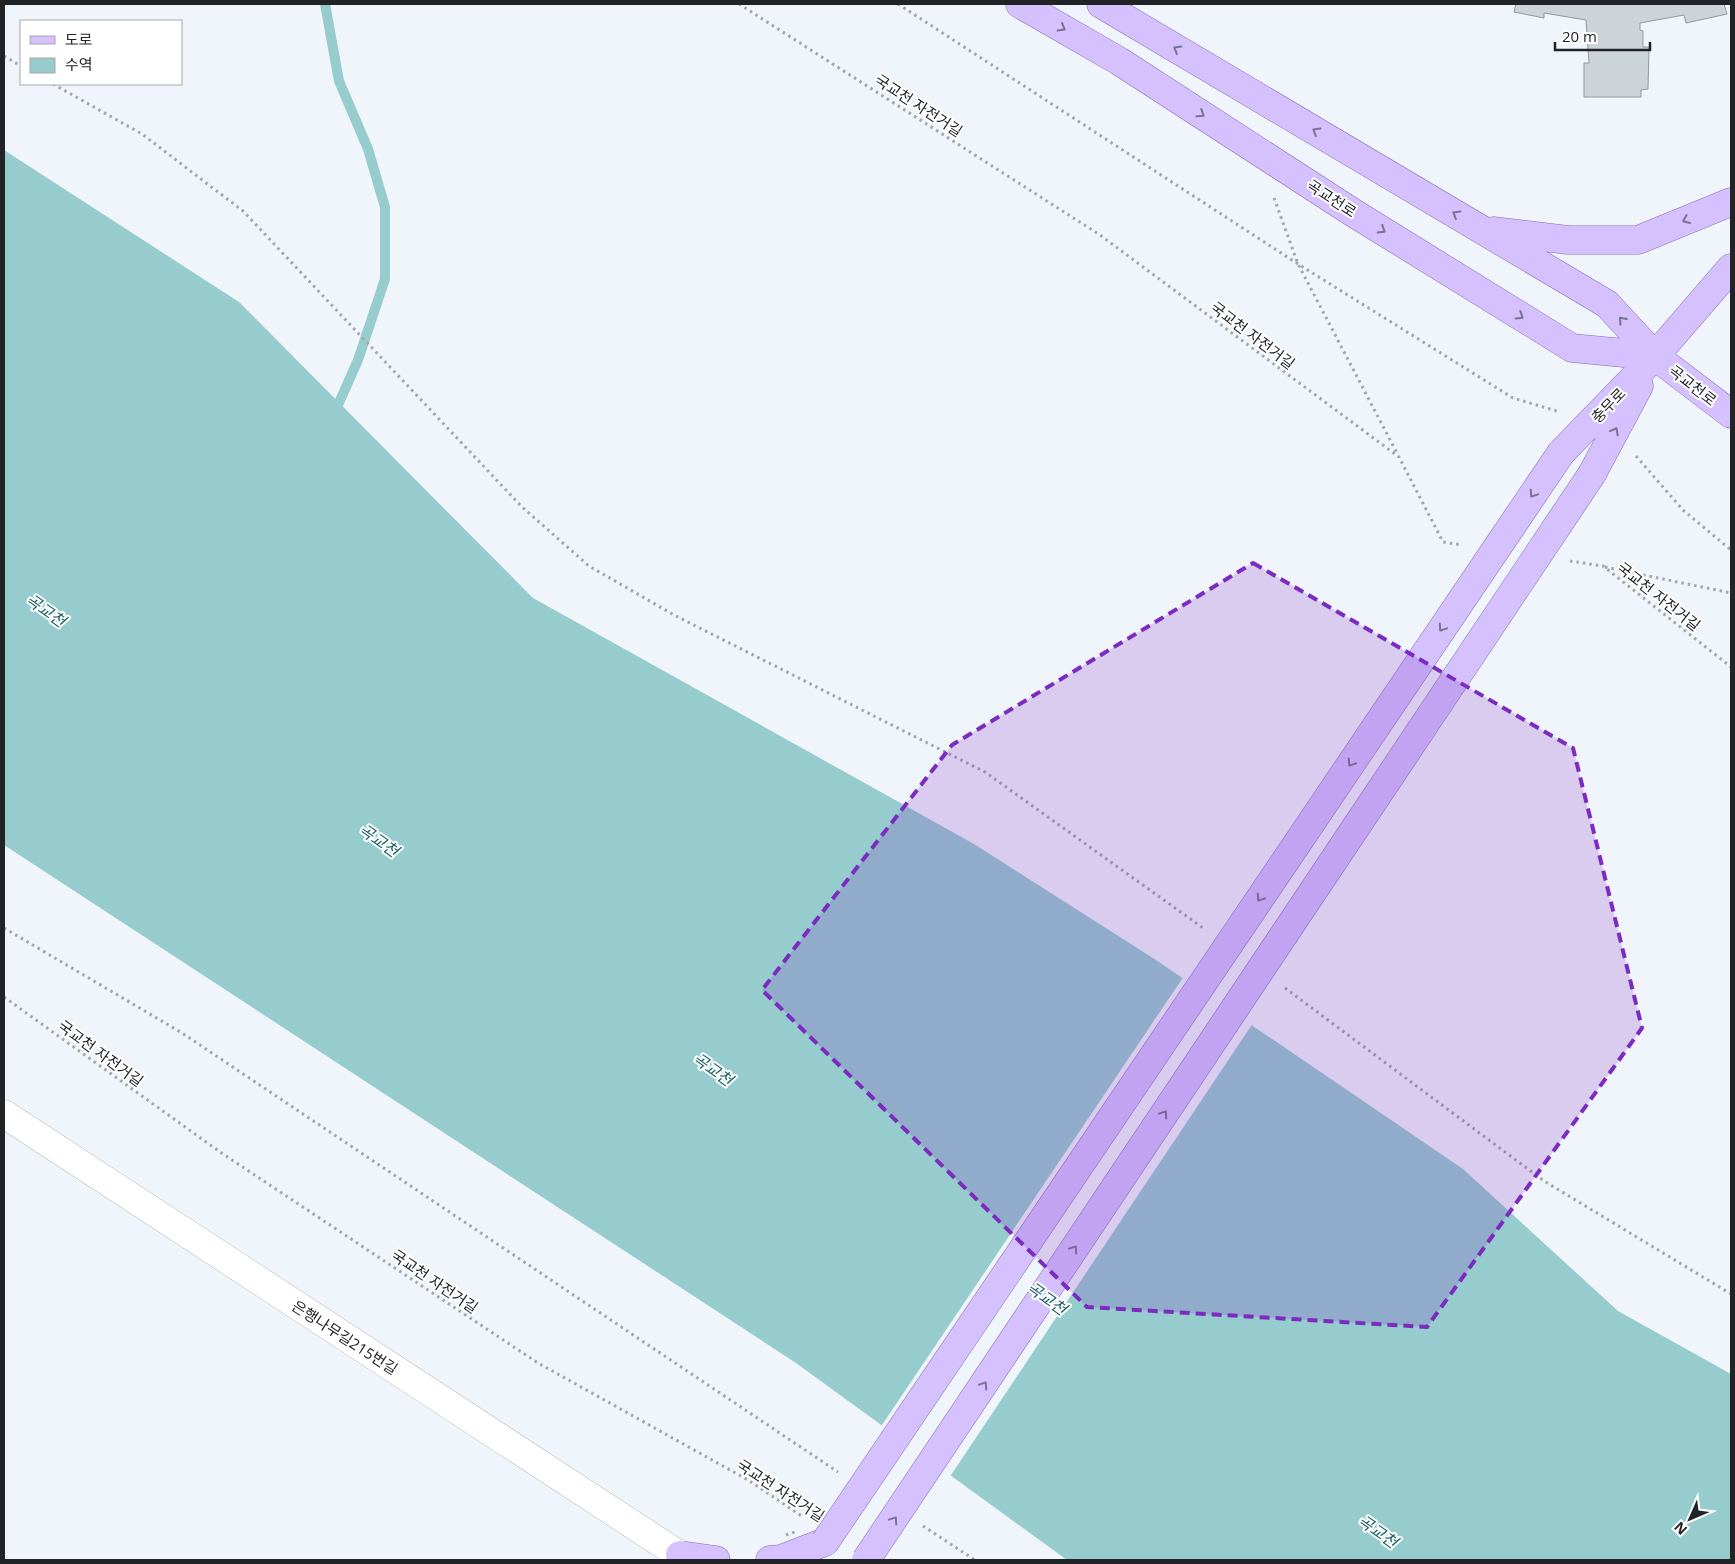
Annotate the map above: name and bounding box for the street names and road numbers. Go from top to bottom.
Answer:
street label: 국교천 자전거길 [871,69,967,141]
street label: 곡교천로 [1303,175,1361,221]
street label: 국교천 자전거길 [1207,297,1299,373]
street label: 곡교천로 [1665,360,1721,410]
street label: 충무로 [1586,383,1630,427]
street label: 국교천 자전거길 [1613,557,1705,635]
street label: 국교천 자전거길 [54,1015,148,1091]
street label: 국교천 자전거길 [388,1245,482,1317]
street label: 은행나무길215번길 [288,1295,402,1379]
street label: 국교천 자전거길 [733,1454,829,1526]

